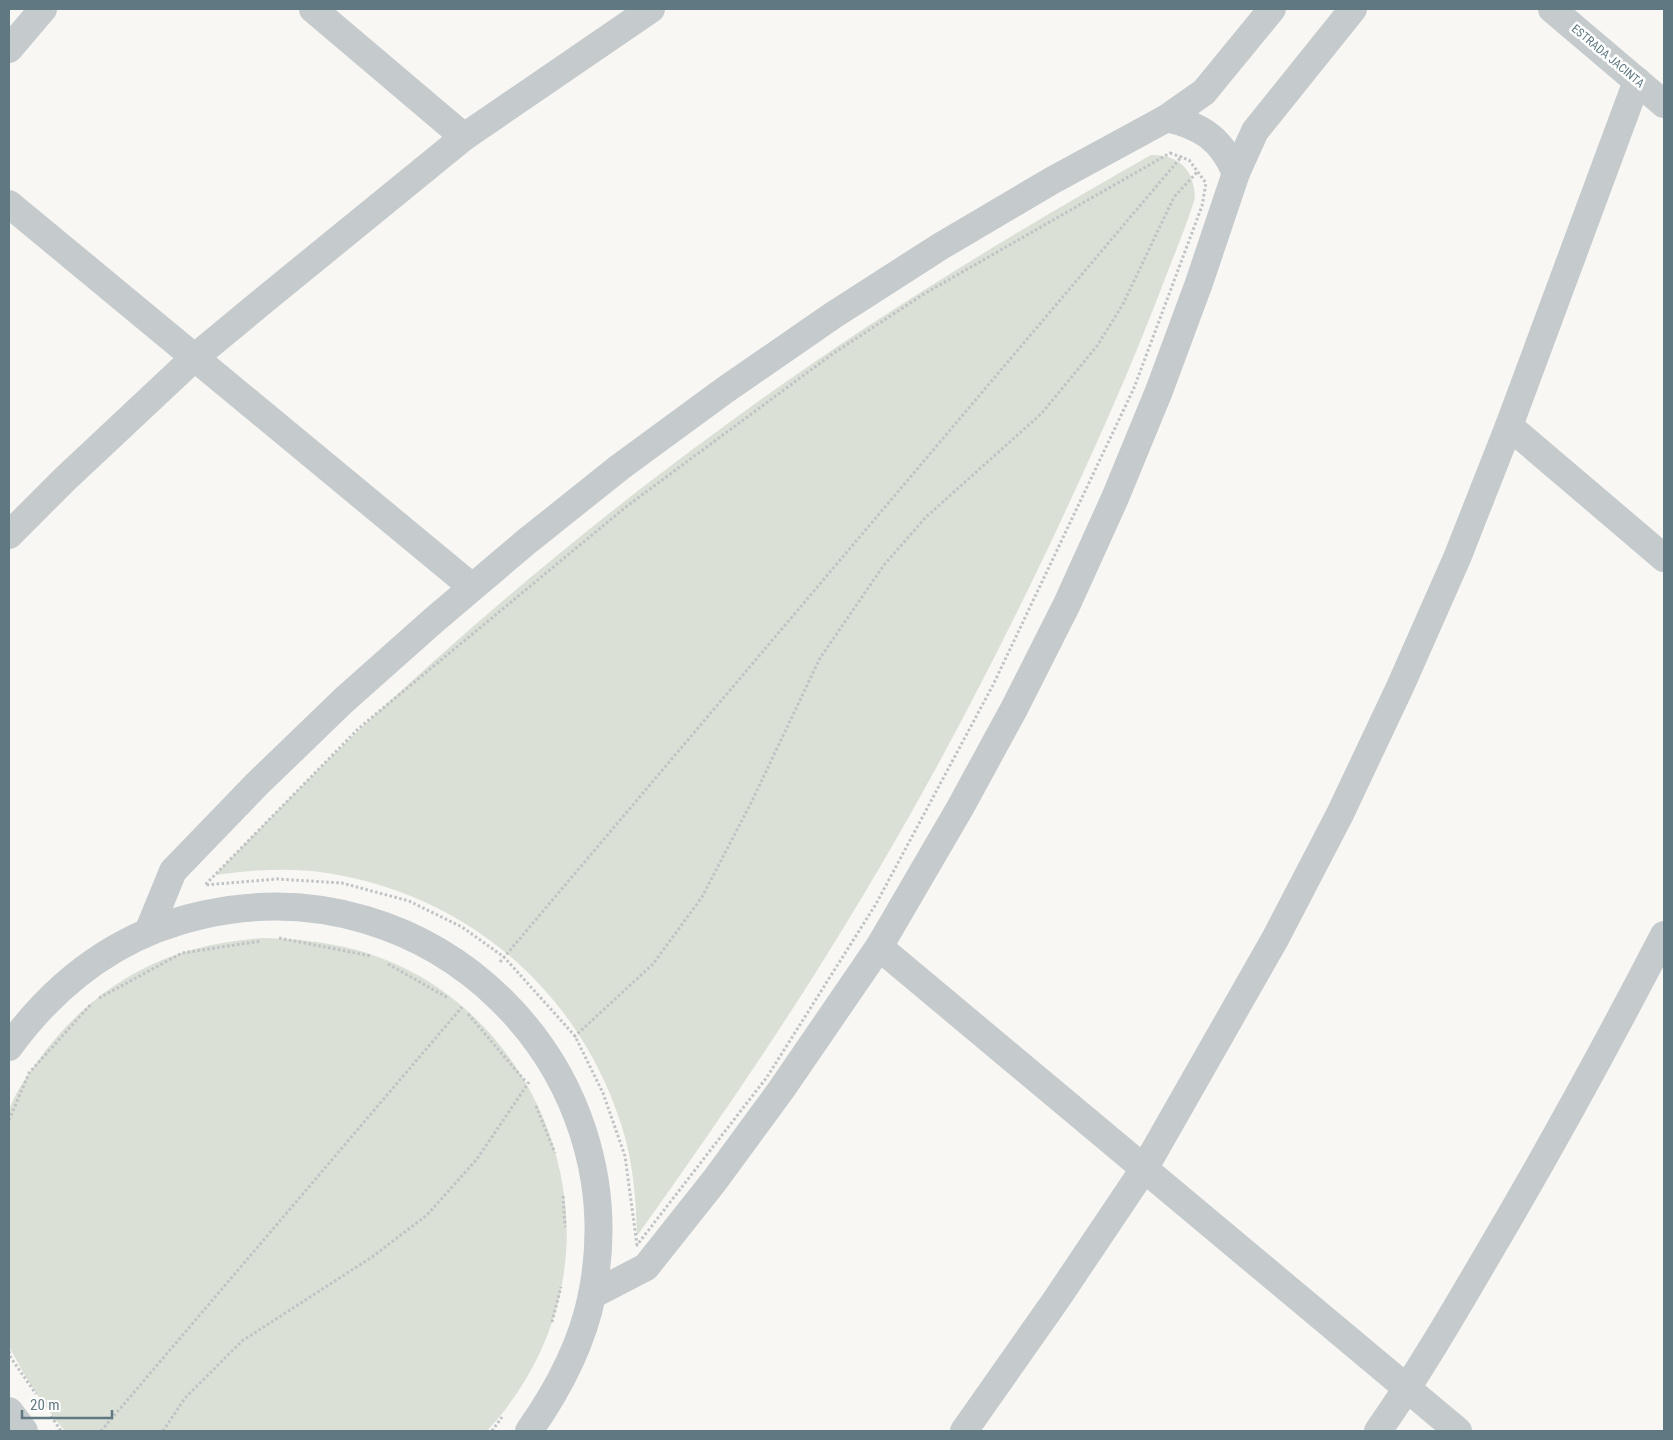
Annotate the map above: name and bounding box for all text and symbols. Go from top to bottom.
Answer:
street label: ESTRADA JACINTA [1569,22,1647,90]
scale bar [22,1388,112,1420]
text: 20 m [30,1396,60,1414]

